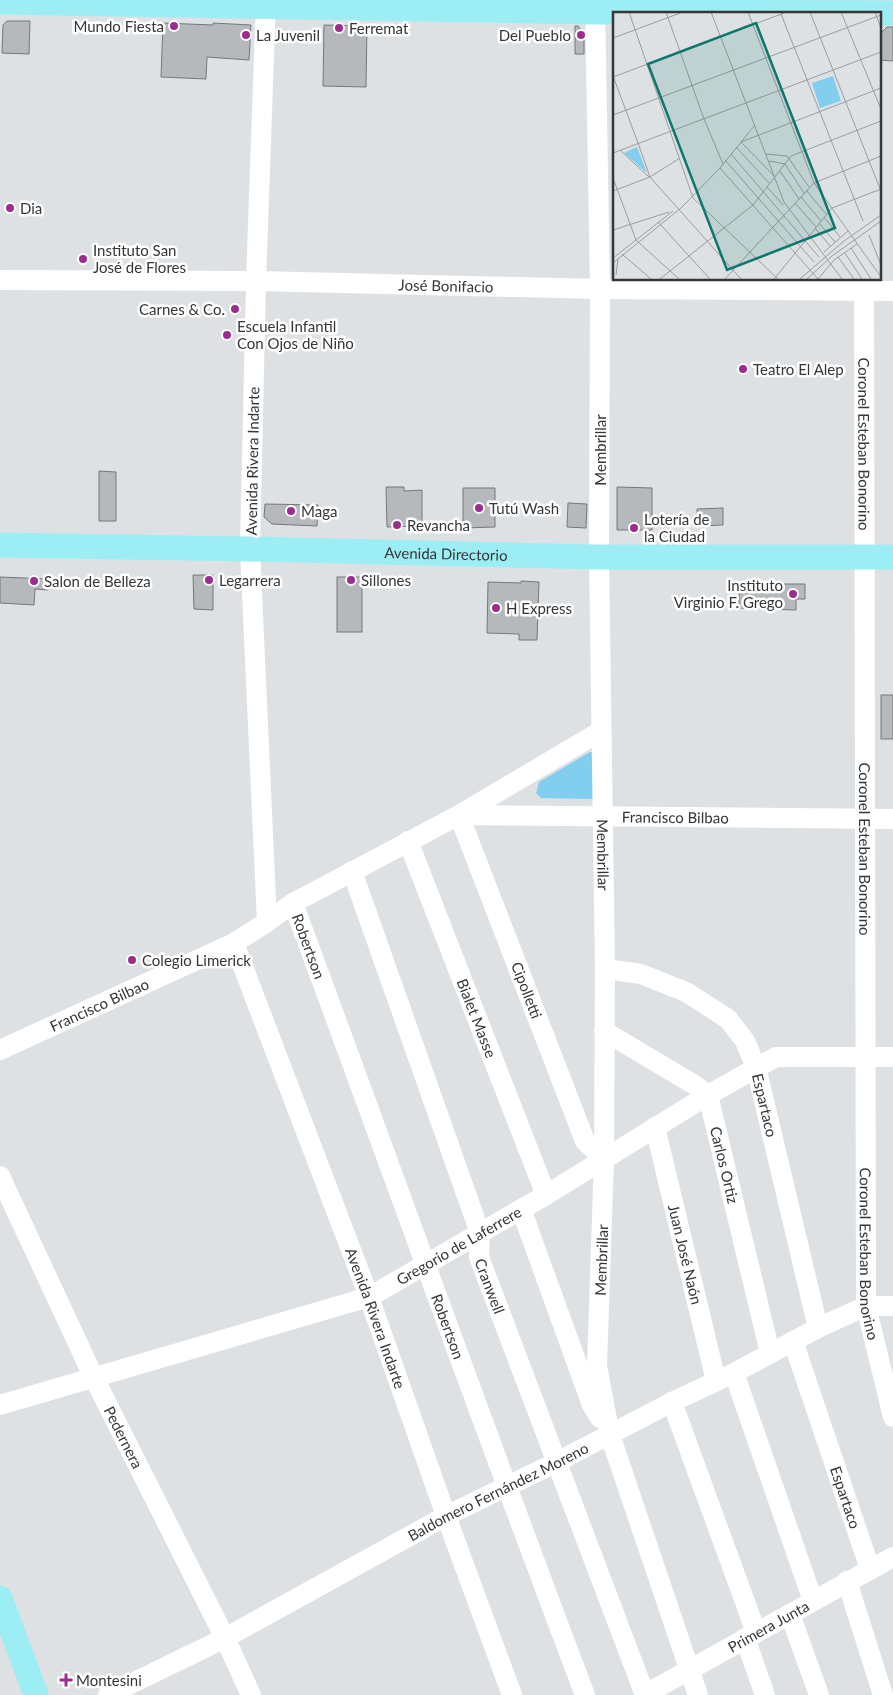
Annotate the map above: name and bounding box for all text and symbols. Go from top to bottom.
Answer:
inset map [613,12,880,280]
place label: Mundo Fiesta [73,17,164,35]
place label: Ferremat [349,19,409,37]
marker: Mundo Fiesta [168,20,180,32]
marker: Ferremat [333,22,345,34]
place label: La Juvenil [256,26,320,44]
place label: Del Pueblo [499,26,571,44]
marker: La Juvenil [240,29,252,41]
marker: Del Pueblo [575,29,587,41]
place label: Dia [20,199,42,217]
marker: Dia [4,202,16,214]
place label: Instituto San José de Flores [93,241,186,276]
marker: Instituto San José de Flores [77,253,89,265]
street label: José Bonifacio [398,275,494,296]
place label: Carnes & Co. [139,300,225,318]
marker: Carnes & Co. [229,303,241,315]
place label: Escuela Infantil Con Ojos de Niño [237,317,354,352]
marker: Escuela Infantil Con Ojos de Niño [221,329,233,341]
street label: Coronel Esteban Bonorino [855,357,873,531]
place label: Teatro El Alep [753,360,844,378]
marker: Teatro El Alep [737,363,749,375]
street label: Avenida Rivera Indarte [242,386,262,535]
street label: Membrillar [591,414,609,486]
place label: Tutú Wash [489,499,559,517]
place label: Maga [301,502,337,520]
marker: Tutú Wash [473,502,485,514]
marker: Maga [285,505,297,517]
place label: Lotería de la Ciudad [644,510,710,545]
place label: Revancha [407,516,470,534]
marker: Revancha [391,519,403,531]
marker: Lotería de la Ciudad [628,522,640,534]
street label: Avenida Directorio [384,543,508,564]
place label: Legarrera [219,571,281,589]
place label: Sillones [361,571,411,589]
place label: Salon de Belleza [44,572,151,590]
marker: Legarrera [203,574,215,586]
marker: Sillones [345,574,357,586]
marker: Salon de Belleza [28,575,40,587]
place label: Instituto Virginio F. Grego [674,576,783,611]
marker: Instituto Virginio F. Grego [787,588,799,600]
place label: H Express [506,599,572,617]
marker: H Express [490,602,502,614]
street label: Coronel Esteban Bonorino [856,762,874,936]
street label: Francisco Bilbao [622,808,729,826]
street label: Membrillar [594,819,613,891]
street label: Robertson [289,911,329,981]
place label: Colegio Limerick [142,951,251,969]
marker: Colegio Limerick [126,954,138,966]
street label: Cipolletti [508,959,546,1021]
street label: Francisco Bilbao [47,974,151,1035]
street label: Bialet Masse [453,976,501,1060]
street label: Espartaco [749,1072,781,1139]
street label: Carlos Ortiz [707,1124,743,1205]
street label: Coronel Esteban Bonorino [857,1167,883,1342]
street label: Gregorio de Laferrere [393,1202,524,1288]
street label: Juan José Naón [665,1203,706,1306]
street label: Membrillar [591,1223,611,1296]
street label: Avenida Rivera Indarte [342,1245,410,1391]
street label: Cranwell [471,1256,509,1316]
street label: Robertson [428,1291,468,1362]
street label: Pedernera [101,1403,147,1471]
street label: Baldomero Fernández Moreno [404,1438,591,1544]
street label: Espartaco [827,1464,865,1531]
street label: Primera Junta [724,1596,812,1656]
place label: Montesini [76,1671,142,1689]
marker: Montesini [60,1674,72,1686]

